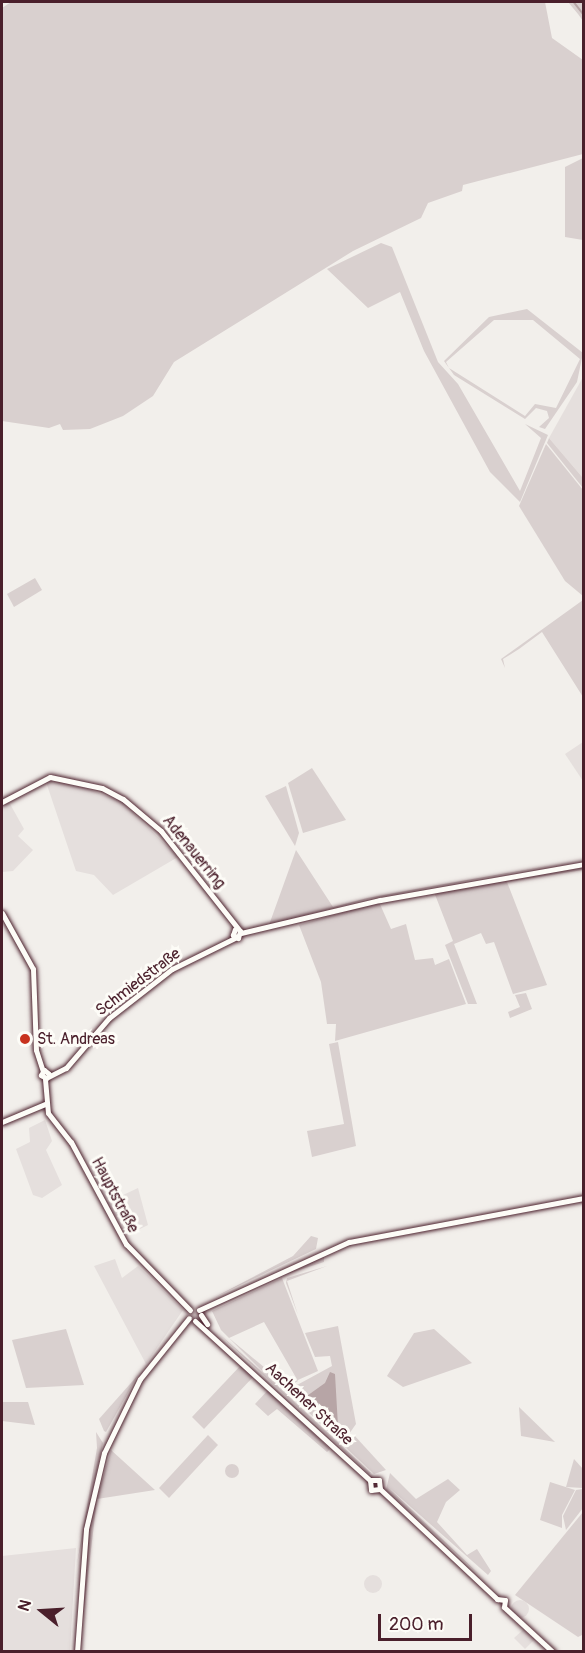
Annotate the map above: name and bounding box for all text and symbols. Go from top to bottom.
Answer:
street label: Adenauerring [158,811,230,893]
street label: Schmiedstraße [92,944,184,1020]
place label: St. Andreas [37,1029,115,1049]
marker: St. Andreas [18,1032,32,1046]
street label: Hauptstraße [87,1154,143,1236]
street label: Aachener Straße [261,1359,357,1449]
north arrow [12,1581,72,1641]
text: N [14,1597,36,1614]
scale bar [381,1602,476,1640]
text: 200 m [389,1613,444,1636]

